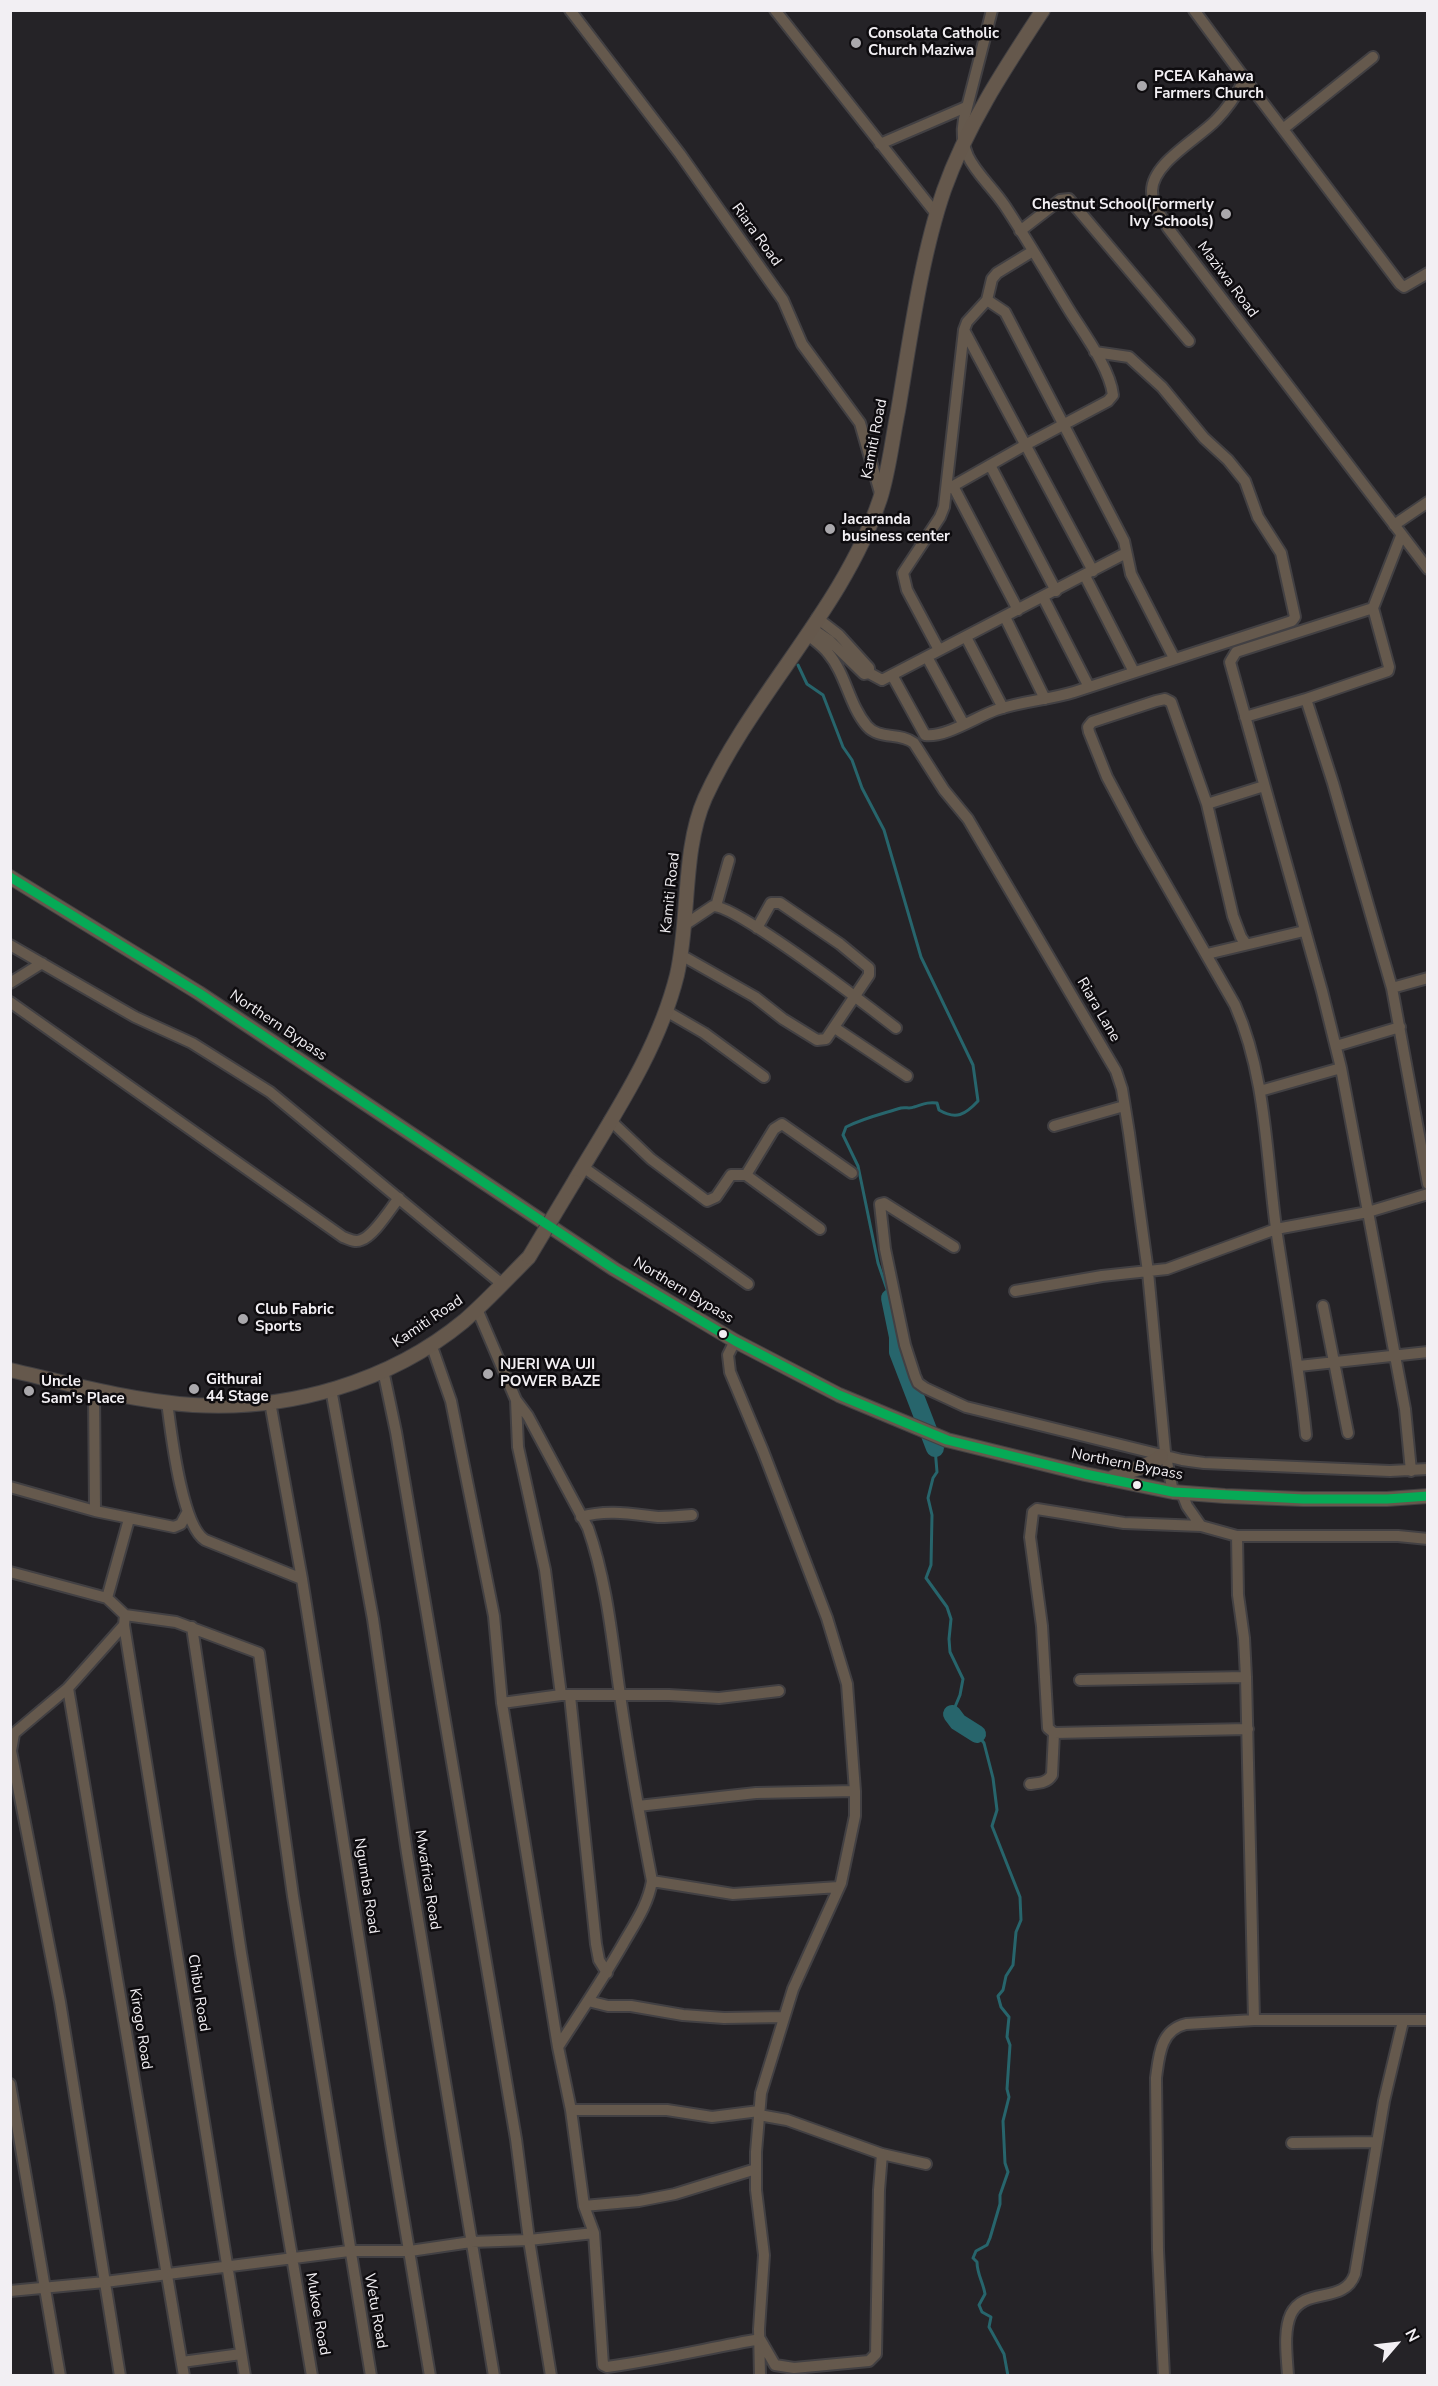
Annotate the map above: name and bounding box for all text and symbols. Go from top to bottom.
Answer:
place label: Consolata Catholic Church Maziwa [868,25,999,60]
marker: Consolata Catholic Church Maziwa [849,36,863,50]
place label: PCEA Kahawa Farmers Church [1154,68,1264,103]
marker: PCEA Kahawa Farmers Church [1135,79,1149,93]
place label: Chestnut School(Formerly Ivy Schools) [1032,196,1214,231]
street label: Riara Road [727,200,785,270]
marker: Chestnut School(Formerly Ivy Schools) [1219,207,1233,221]
street label: Maziwa Road [1193,238,1261,322]
street label: Kamiti Road [858,397,892,481]
place label: Jacaranda business center [842,511,950,546]
marker: Jacaranda business center [823,522,837,536]
street label: Kamiti Road [658,852,684,934]
street label: Riara Lane [1072,975,1124,1045]
street label: Northern Bypass [226,987,330,1065]
street label: Northern Bypass [630,1254,736,1328]
street label: Kamiti Road [389,1292,467,1352]
place label: Club Fabric Sports [255,1301,334,1336]
marker: Club Fabric Sports [236,1312,250,1326]
unlabelled marker [717,1328,729,1340]
place label: NJERI WA UJI POWER BAZE [500,1356,600,1391]
marker: NJERI WA UJI POWER BAZE [481,1367,495,1381]
place label: Githurai 44 Stage [206,1371,269,1406]
place label: Uncle Sam's Place [41,1373,125,1408]
marker: Githurai 44 Stage [187,1382,201,1396]
marker: Uncle Sam's Place [22,1384,36,1398]
street label: Northern Bypass [1069,1445,1185,1485]
unlabelled marker [1131,1479,1143,1491]
street label: Mwafrica Road [410,1829,444,1931]
street label: Ngumba Road [350,1837,382,1935]
street label: Chibu Road [183,1953,213,2033]
street label: Kirogo Road [125,1987,155,2071]
street label: Mukoe Road [301,2271,333,2357]
street label: Wetu Road [360,2272,390,2350]
north arrow [1366,2314,1426,2374]
text: N [1399,2325,1424,2346]

